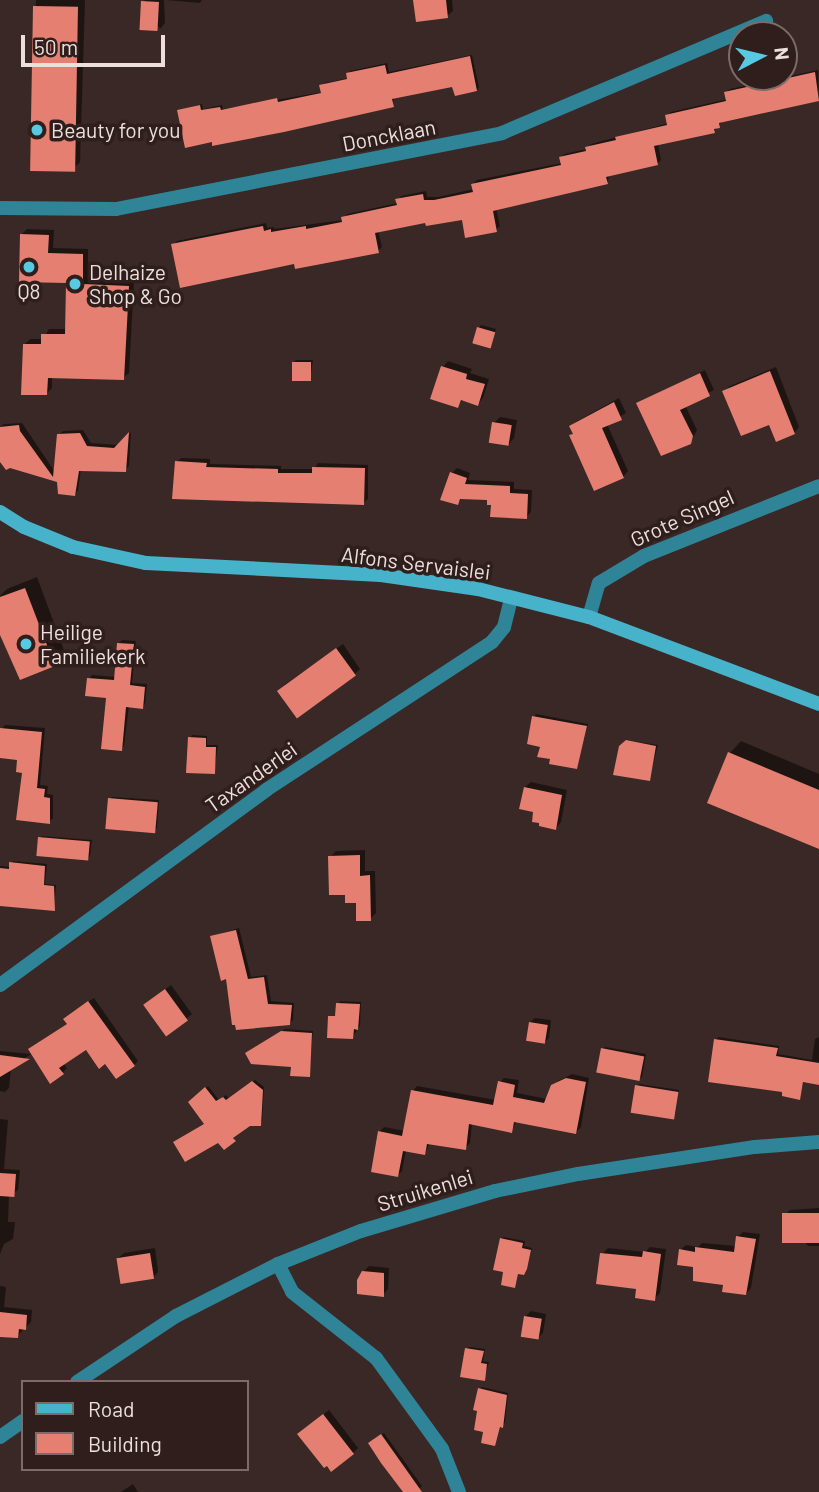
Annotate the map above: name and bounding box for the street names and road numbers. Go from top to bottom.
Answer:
street label: Doncklaan [340,114,438,156]
street label: Grote Singel [626,484,738,552]
street label: Alfons Servaislei [340,541,492,585]
street label: Taxanderlei [200,736,302,818]
street label: Struikenlei [374,1164,476,1216]

